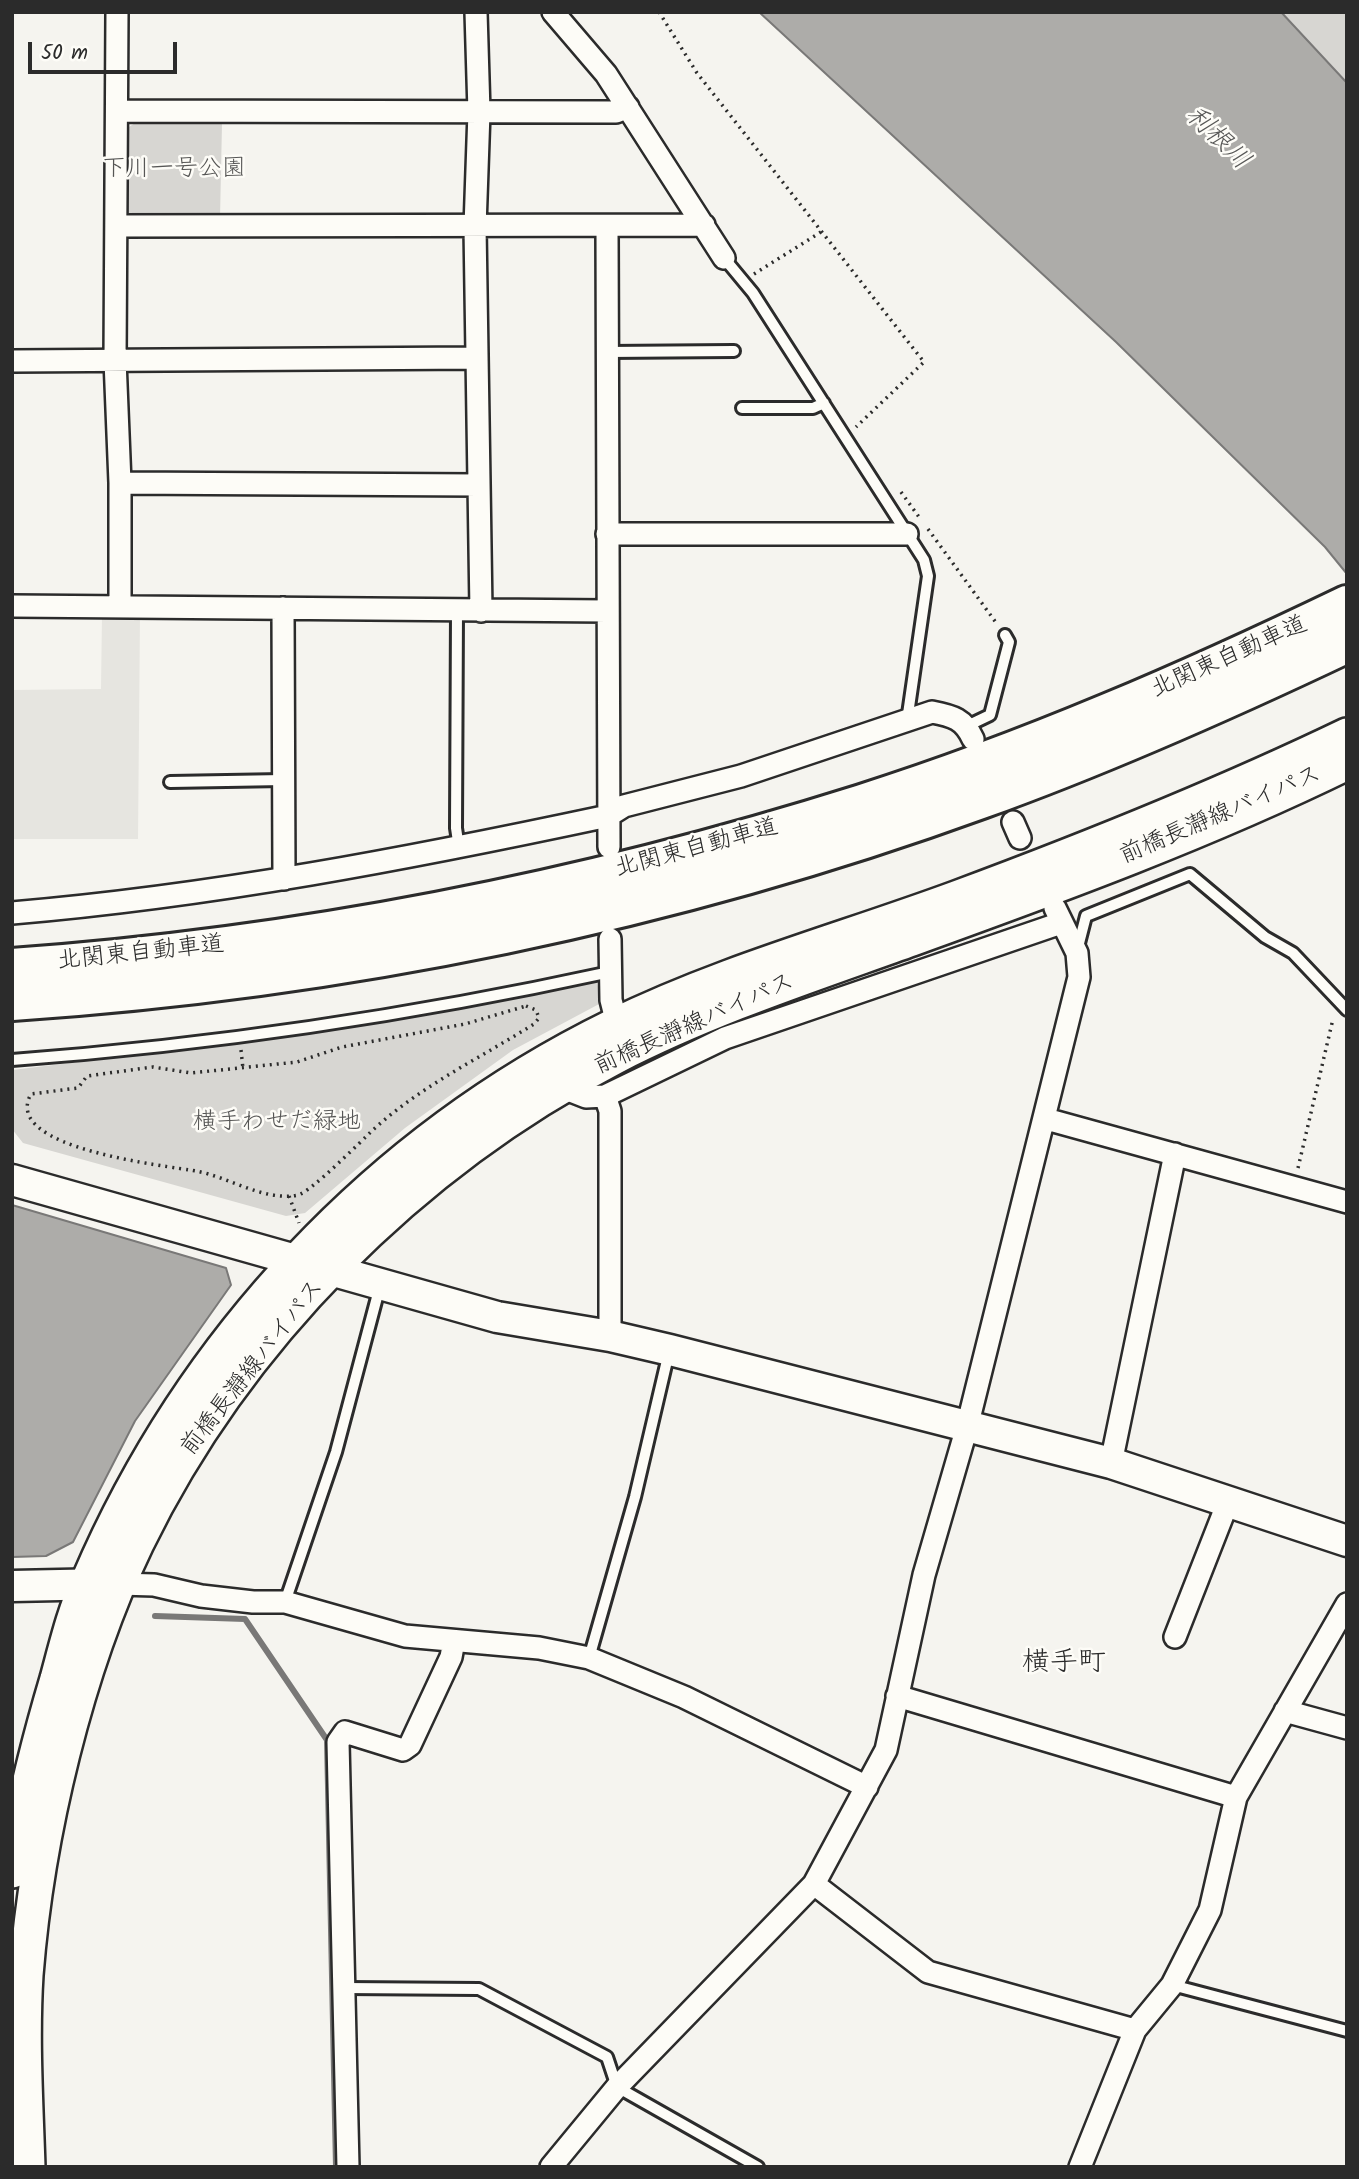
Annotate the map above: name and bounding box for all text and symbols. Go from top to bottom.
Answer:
scale bar [32,28,180,72]
text: 50 m [41,37,88,70]
water label: 利根川 [1177,102,1255,178]
park label: 下川一号公園 [102,157,246,185]
street label: 北関東自動車道 [1147,612,1313,706]
street label: 前橋長瀞線バイパス [1116,762,1326,872]
street label: 北関東自動車道 [612,814,782,886]
street label: 北関東自動車道 [56,932,226,978]
street label: 前橋長瀞線バイパス [590,969,800,1083]
park label: 横手わせだ緑地 [193,1110,361,1138]
street label: 前橋長瀞線バイパス [176,1275,332,1463]
district label: 横手町 [1022,1648,1106,1682]

